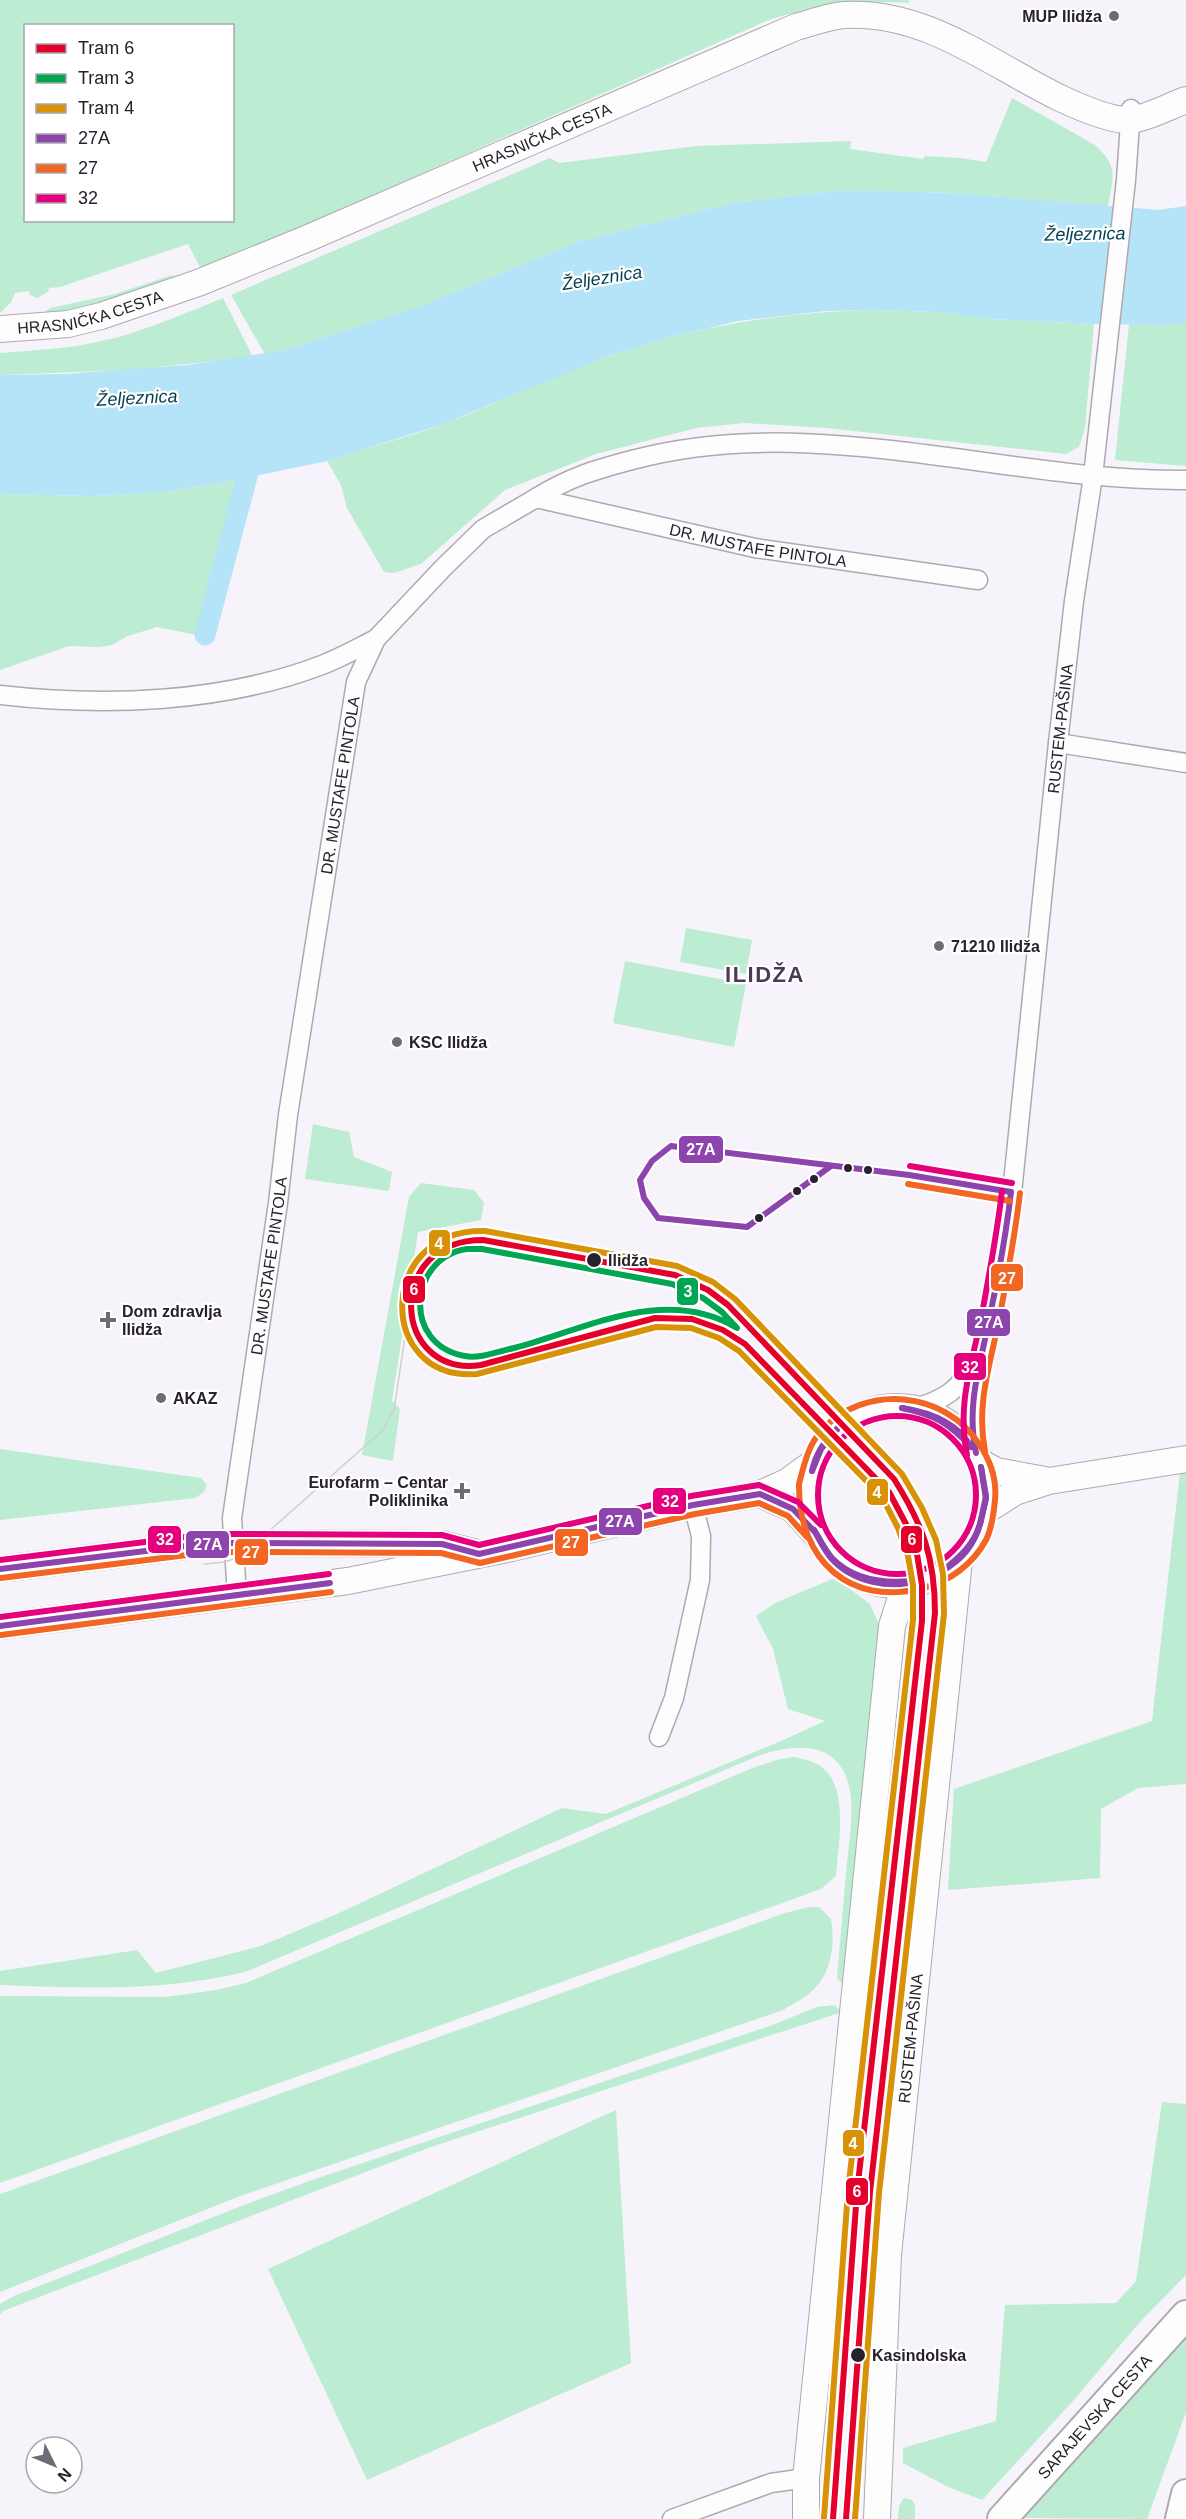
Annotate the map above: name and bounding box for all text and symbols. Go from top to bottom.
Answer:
place label: MUP Ilidža [1022,8,1102,25]
marker: MUP Ilidža [1107,9,1121,23]
legend [24,24,234,222]
text: Tram 6 [78,38,134,58]
text: Tram 3 [78,68,134,88]
text: Tram 4 [78,98,134,118]
street label: HRASNIČKA CESTA [470,100,614,175]
text: 27A [78,128,110,148]
text: 27 [78,158,98,178]
text: 32 [78,188,98,208]
water label: Željeznica [1043,223,1126,245]
water label: Željeznica [559,262,644,294]
street label: HRASNIČKA CESTA [17,288,165,337]
water label: Željeznica [95,386,178,410]
street label: DR. MUSTAFE PINTOLA [668,521,848,570]
street label: RUSTEM-PAŠINA [1045,663,1076,794]
street label: DR. MUSTAFE PINTOLA [318,695,363,875]
place label: 71210 Ilidža [951,938,1040,955]
marker: 71210 Ilidža [932,939,946,953]
district label: ILIDŽA [725,962,805,987]
place label: KSC Ilidža [409,1034,487,1051]
marker: KSC Ilidža [390,1035,404,1049]
line badge: 27A [678,1135,724,1164]
text: 27A [686,1141,716,1158]
unlabelled marker [842,1162,854,1174]
unlabelled marker [862,1164,874,1176]
unlabelled marker [808,1173,820,1185]
street label: DR. MUSTAFE PINTOLA [248,1175,290,1356]
unlabelled marker [791,1185,803,1197]
unlabelled marker [753,1212,765,1224]
line badge: 4 [428,1229,451,1257]
text: 4 [435,1235,444,1252]
marker: Ilidža [585,1251,603,1269]
place label: Ilidža [608,1252,648,1269]
line badge: 27 [990,1263,1024,1292]
text: 27 [998,1270,1016,1287]
line badge: 6 [402,1275,426,1304]
line badge: 3 [676,1277,699,1306]
text: 6 [410,1281,419,1298]
text: 3 [684,1283,693,1300]
place label: Dom zdravlja Ilidža [122,1303,222,1338]
line badge: 27A [966,1308,1011,1337]
marker: Dom zdravlja Ilidža [99,1311,117,1329]
text: 27A [974,1314,1004,1331]
line badge: 32 [953,1352,987,1381]
text: 32 [961,1359,979,1376]
place label: AKAZ [173,1390,218,1407]
marker: AKAZ [154,1391,168,1405]
place label: Eurofarm – Centar Poliklinika [308,1474,448,1509]
line badge: 4 [866,1478,889,1506]
marker: Eurofarm – Centar Poliklinika [453,1482,471,1500]
text: 4 [873,1484,882,1501]
line badge: 32 [652,1487,687,1515]
text: 32 [661,1493,679,1510]
line badge: 27A [598,1507,643,1536]
text: 27A [605,1513,635,1530]
line badge: 32 [147,1525,182,1554]
line badge: 6 [900,1525,923,1554]
line badge: 27 [554,1528,589,1557]
line badge: 27A [185,1530,230,1559]
text: 32 [156,1531,174,1548]
text: 6 [908,1531,917,1548]
text: 27 [562,1534,580,1551]
text: 27A [193,1536,223,1553]
line badge: 27 [234,1538,269,1566]
text: 27 [242,1544,260,1561]
street label: RUSTEM-PAŠINA [896,1972,926,2104]
line badge: 4 [842,2129,865,2157]
text: 4 [849,2135,858,2152]
line badge: 6 [845,2177,869,2206]
text: 6 [853,2183,862,2200]
marker: Kasindolska [849,2346,867,2364]
place label: Kasindolska [872,2347,966,2364]
street label: SARAJEVSKA CESTA [1035,2351,1155,2482]
north arrow [24,2435,84,2495]
text: N [54,2465,75,2485]

